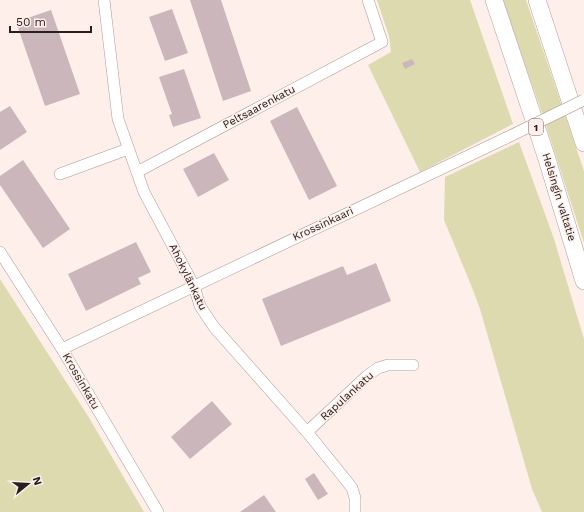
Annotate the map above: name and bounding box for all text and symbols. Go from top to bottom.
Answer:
scale bar [10,8,91,34]
text: 50 m [16,15,46,29]
street label: Peltsaarenkatu [221,82,297,132]
road number: 1 [529,119,543,135]
street label: Helsingin valtatie [539,151,579,243]
street label: Krossinkaari [291,204,355,244]
street label: Ahokylänkatu [166,242,210,312]
street label: Krossinkatu [60,350,102,412]
street label: Rapulankatu [318,369,376,423]
north arrow [8,464,48,504]
text: N [30,475,44,487]

